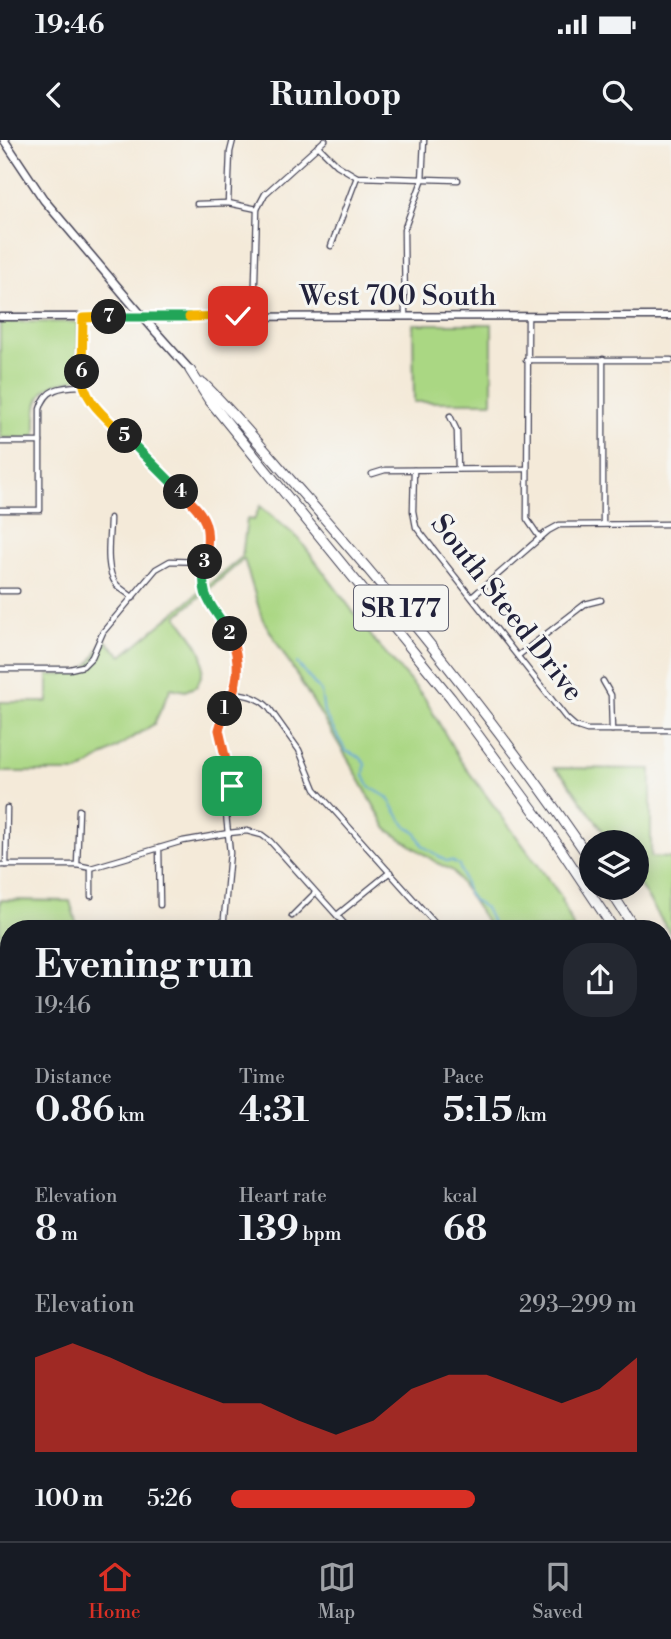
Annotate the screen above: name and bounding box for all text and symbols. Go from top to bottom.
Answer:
text: 19:46 [35,9,104,41]
text: Runloop [270,75,401,115]
icon: back [35,76,73,114]
icon: search [598,76,636,114]
street label: West 700 South [299,279,497,314]
pin [208,286,268,346]
icon: check [219,297,257,335]
pin: 7 [92,300,126,334]
text: 7 [103,304,114,328]
pin: 6 [64,355,100,390]
text: 6 [76,359,87,383]
pin: 5 [108,418,142,454]
text: 5 [119,423,130,447]
pin: 4 [164,474,198,510]
text: 4 [174,479,187,503]
street label: South Steed Drive [423,508,591,708]
pin: 3 [188,544,222,580]
text: 3 [199,549,210,573]
road number: SR 177 [354,586,448,630]
pin: 2 [212,616,247,652]
text: 2 [224,621,235,645]
pin: 1 [208,692,243,726]
text: 1 [220,696,229,720]
pin [202,756,262,816]
icon: arrive [213,767,251,805]
map controls [579,830,649,900]
button: layers [579,830,649,900]
text: Evening run [35,942,253,989]
button: share [563,943,637,1017]
text: 19:46 [35,992,91,1020]
text: Distance [35,1065,112,1089]
text: Time [239,1065,285,1089]
text: Pace [443,1065,484,1089]
text: 0.86 [35,1089,114,1132]
text: 4:31 [239,1089,309,1132]
text: 5:15 [443,1089,513,1132]
text: km [114,1103,145,1127]
text: /km [513,1103,547,1127]
text: Elevation [35,1184,117,1208]
text: Heart rate [239,1184,327,1208]
text: kcal [443,1184,477,1208]
text: 8 [35,1208,57,1251]
text: 139 [239,1208,299,1251]
text: 68 [443,1208,487,1251]
text: m [57,1222,78,1246]
text: bpm [299,1222,341,1246]
text: Elevation [35,1291,135,1319]
text: 293–299 m [519,1291,637,1319]
text: 100 m [35,1485,103,1513]
text: 5:26 [147,1485,192,1513]
tab: Home [88,1558,141,1624]
tab: Map [318,1558,356,1624]
tab: Saved [533,1558,582,1624]

